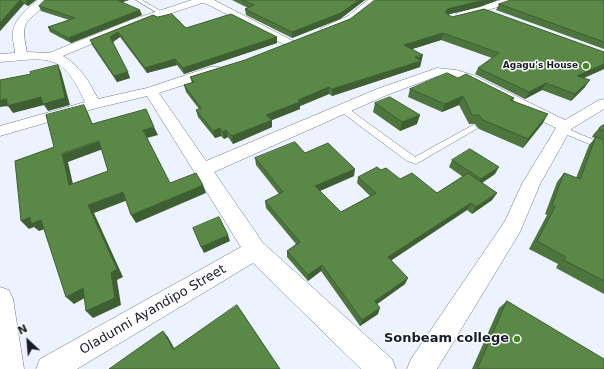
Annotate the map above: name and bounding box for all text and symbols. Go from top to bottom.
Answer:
place label: Agagu's House [503,61,578,71]
marker: Agagu's House [581,61,591,71]
street label: Oladunni Ayandipo Street [77,262,229,358]
north arrow [8,321,48,361]
text: N [16,322,30,338]
place label: Sonbeam college [384,331,509,347]
marker: Sonbeam college [512,334,522,344]

